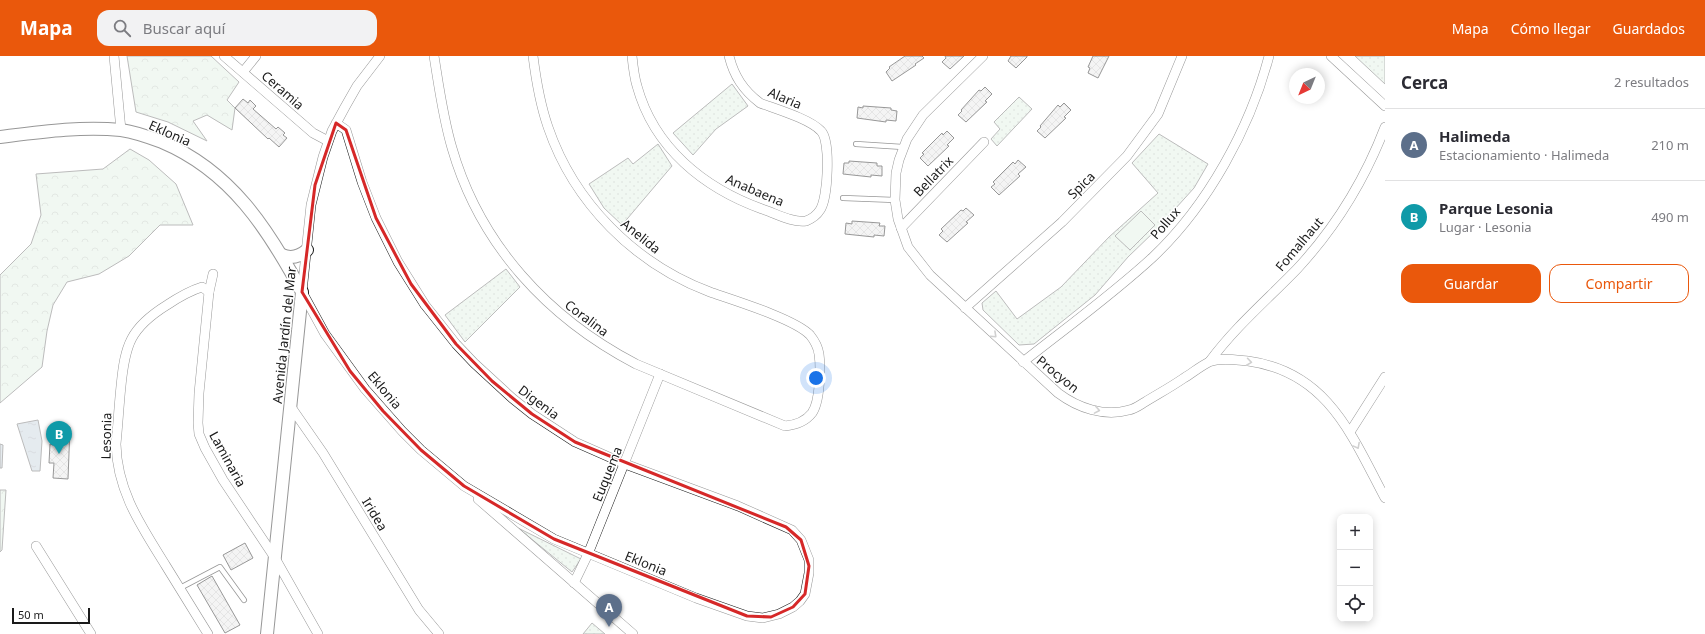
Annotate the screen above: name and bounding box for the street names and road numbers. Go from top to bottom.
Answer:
street label: Ceramia [258,67,308,113]
street label: Alaria [765,83,805,113]
street label: Eklonia [146,116,194,150]
street label: Bellatrix [909,152,957,200]
street label: Spica [1063,167,1099,203]
street label: Anabaena [723,170,787,210]
street label: Pollux [1146,203,1184,243]
street label: Fomalhaut [1271,213,1327,275]
street label: Anelida [618,215,664,257]
street label: Avenida Jardín del Mar [268,265,300,404]
street label: Coralina [561,296,613,340]
street label: Procyon [1033,351,1083,397]
street label: Eklonia [364,367,406,413]
street label: Digenia [515,381,563,423]
street label: Lesonia [97,412,115,460]
street label: Laminaria [205,428,251,490]
street label: Euquema [588,444,626,504]
street label: Iridea [358,494,392,534]
street label: Eklonia [622,546,670,580]

